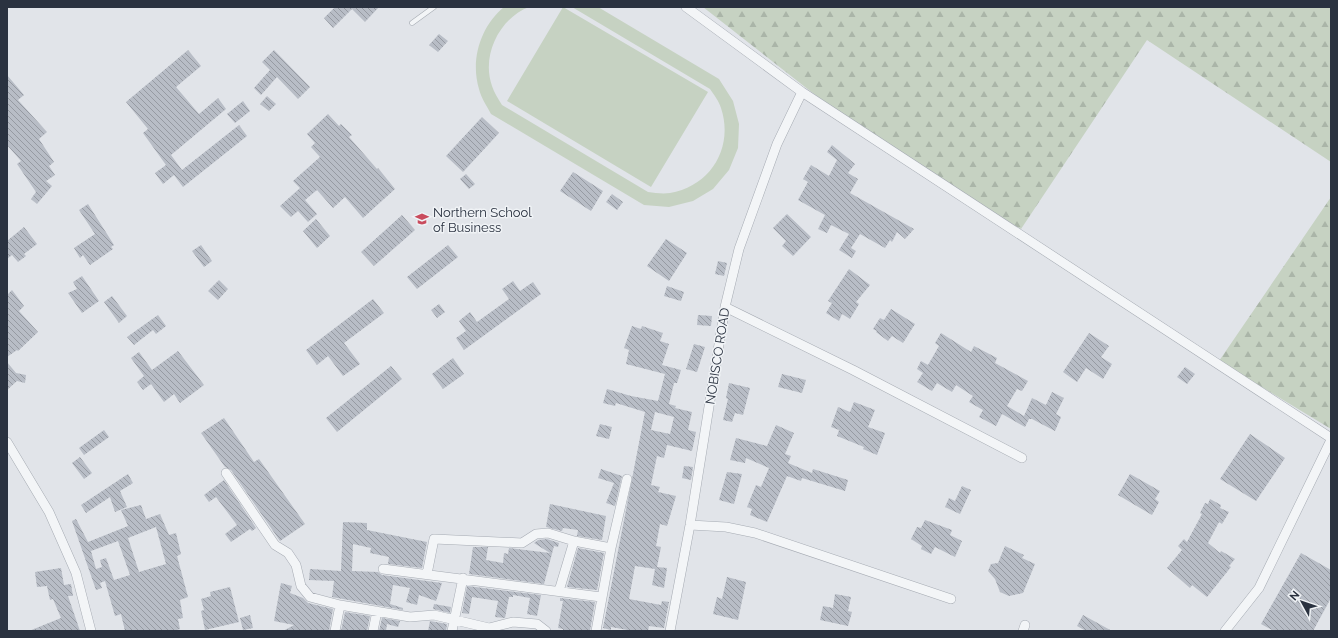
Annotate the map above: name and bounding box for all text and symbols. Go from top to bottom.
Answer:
place label: Northern School of Business [433,205,532,235]
school or university icon: Northern School of Business [414,211,430,227]
street label: NOBISCO ROAD [702,307,733,405]
north arrow [1282,582,1322,622]
text: N [1287,588,1302,603]

